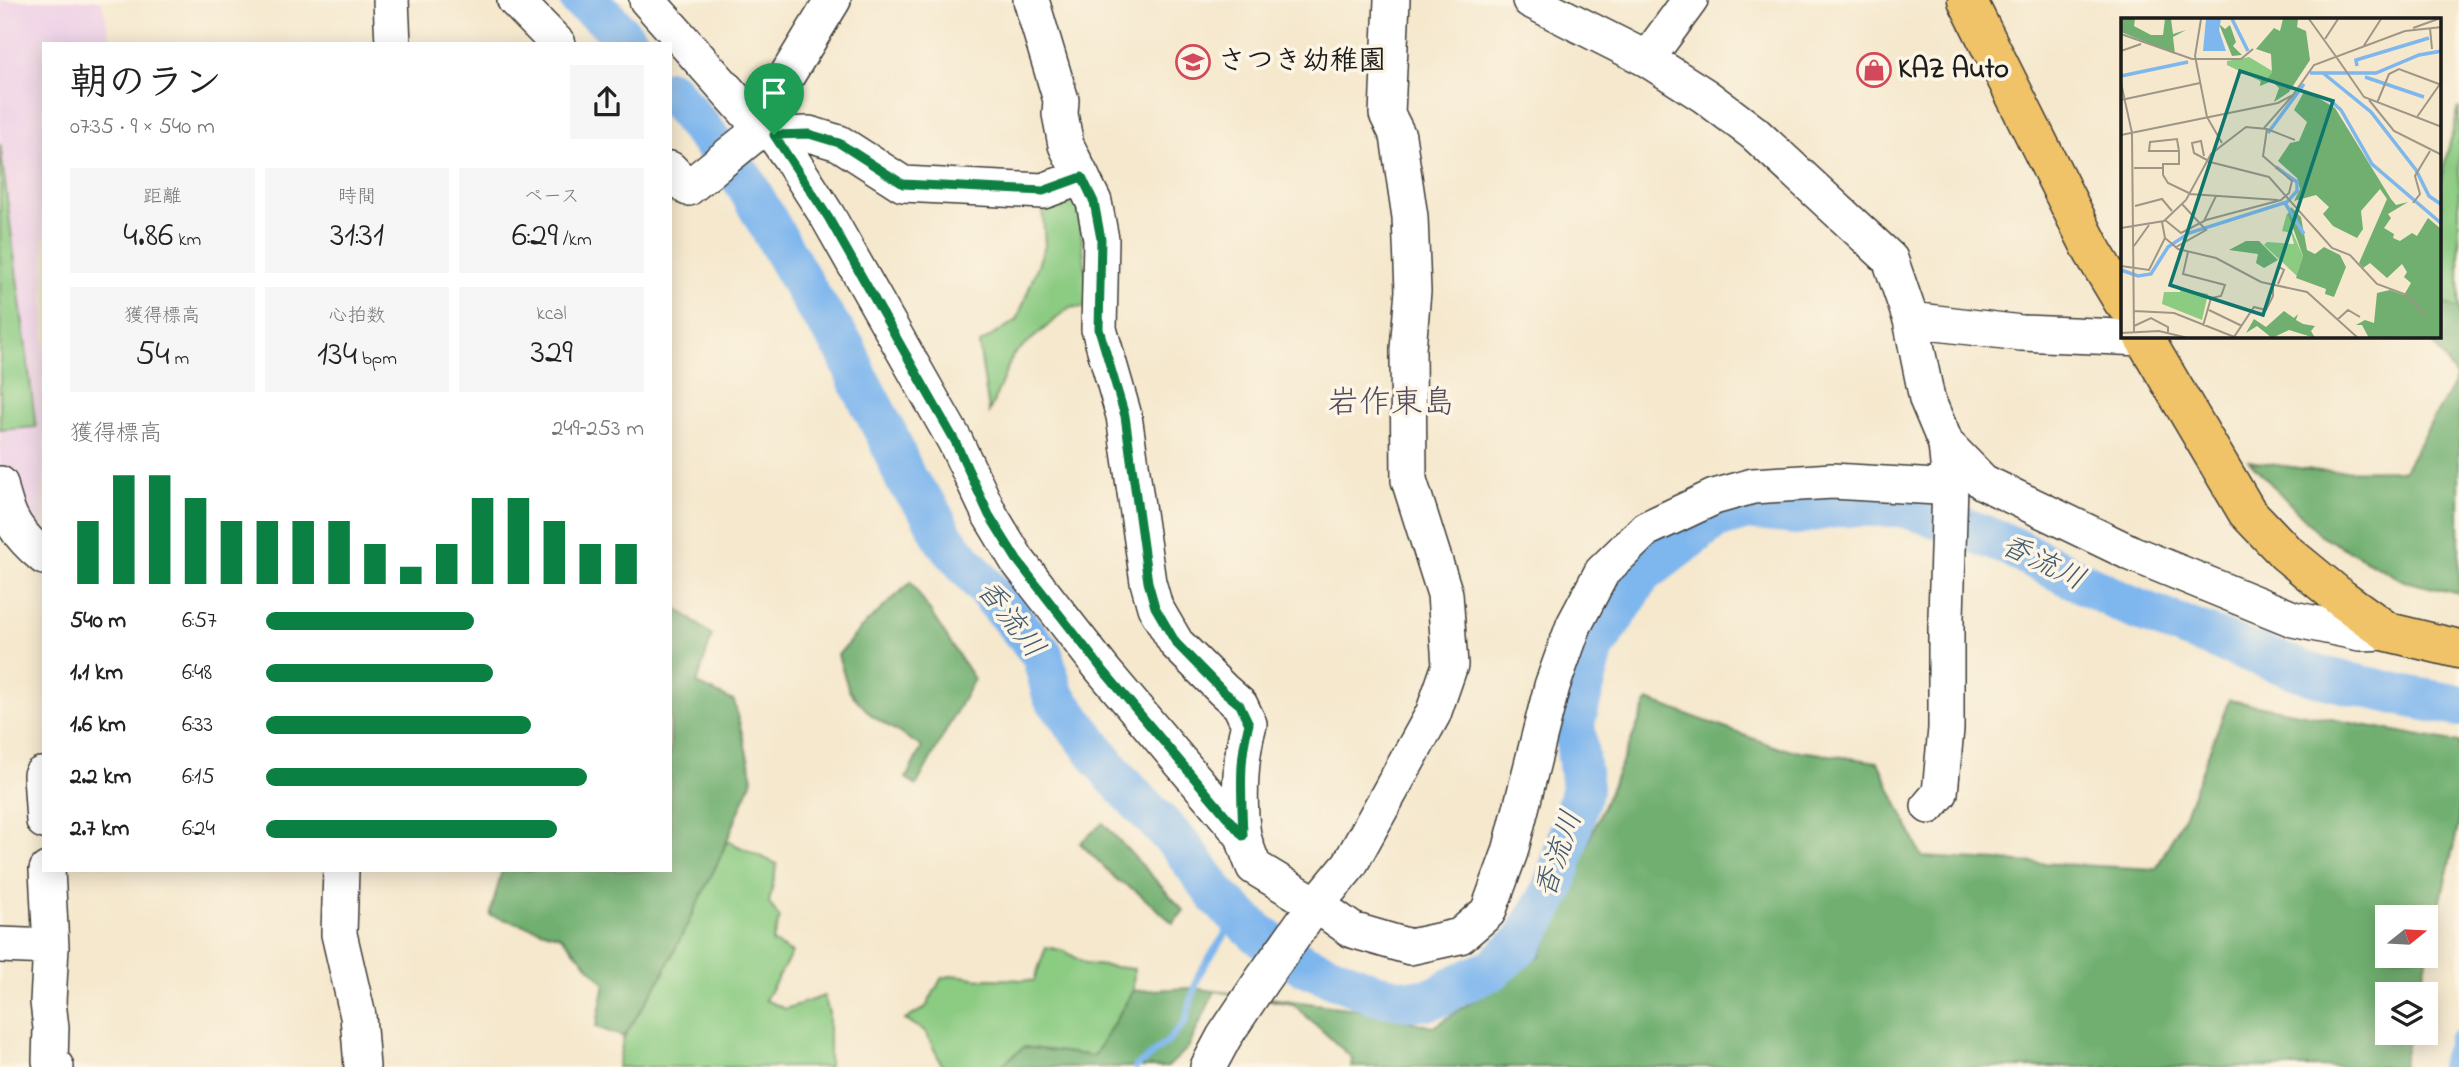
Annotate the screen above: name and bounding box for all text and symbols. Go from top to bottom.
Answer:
inset map [2121,18,2442,338]
place label: さつき幼稚園 [1218,42,1386,83]
school or university icon: さつき幼稚園 [1174,43,1212,81]
place label: KAZ Auto [1898,50,2009,91]
shop icon: KAZ Auto [1855,51,1893,89]
text: 朝のラン [70,57,222,113]
pin [744,63,804,135]
button: share [570,65,644,139]
icon: arrive [755,74,793,112]
text: 07:35 · 9 × 540 m [70,111,215,144]
text: 距離 [143,184,181,211]
text: 時間 [338,184,376,211]
text: ペース [524,184,580,211]
text: 4.86 [123,211,173,262]
text: 31:31 [330,211,384,262]
text: 6:29 [512,211,558,262]
text: km [173,227,201,254]
text: /km [558,227,592,254]
text: kcal [537,301,567,328]
text: 獲得標高 [124,303,200,330]
text: 心拍数 [328,303,386,330]
text: 329 [530,328,573,379]
text: 54 [135,330,170,381]
text: 134 [317,330,357,381]
text: m [170,346,189,373]
text: bpm [357,346,397,373]
district label: 岩作東島 [1327,381,1455,428]
text: 249–253 m [552,413,644,446]
text: 獲得標高 [70,418,162,451]
water label: 香流川 [1992,524,2092,604]
water label: 香流川 [964,571,1054,669]
text: 540 m [70,605,126,638]
text: 6:57 [182,605,217,638]
text: 1.1 km [70,657,123,690]
text: 6:48 [182,657,212,690]
text: 1.6 km [70,709,126,742]
text: 6:33 [182,709,213,742]
text: 2.2 km [70,761,131,794]
text: 6:15 [182,761,215,794]
water label: 香流川 [1525,805,1595,905]
text: 2.7 km [70,813,129,846]
text: 6:24 [182,813,215,846]
north arrow [2375,905,2438,968]
map controls [2375,905,2438,1045]
button: layers [2375,982,2438,1045]

